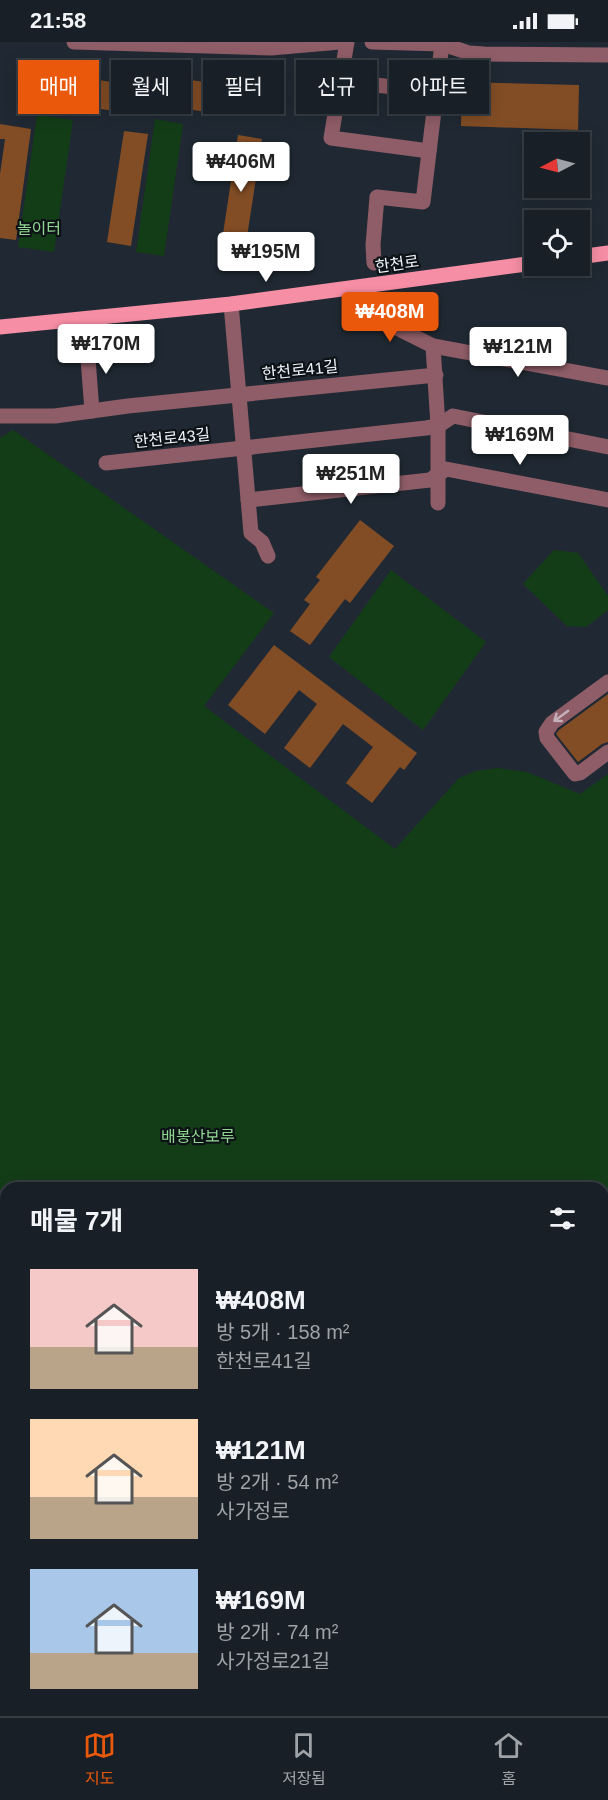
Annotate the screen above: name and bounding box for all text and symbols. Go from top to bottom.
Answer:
text: 21:58 [30,8,86,33]
chip: 매매 [18,60,99,114]
chip: 월세 [111,60,191,114]
chip: 필터 [203,60,284,114]
chip: 신규 [296,60,377,114]
chip: 아파트 [389,60,489,114]
north arrow [524,132,590,198]
map controls [524,132,590,276]
pin: ₩406M [199,142,283,193]
text: ₩406M [207,150,275,172]
button: locate [524,210,590,276]
park label: 놀이터 [17,220,61,237]
pin: ₩195M [224,232,308,283]
text: ₩195M [232,240,300,262]
street label: 한천로 [374,252,420,275]
pin: ₩408M [348,292,432,343]
text: ₩408M [356,300,424,322]
pin: ₩170M [64,324,148,375]
pin: ₩121M [476,327,560,378]
text: ₩170M [72,332,140,354]
text: ₩121M [484,335,552,357]
street label: 한천로41길 [261,358,339,382]
pin: ₩169M [478,415,562,466]
text: ₩169M [486,423,554,445]
street label: 한천로43길 [133,426,211,450]
pin: ₩251M [309,454,393,505]
text: ₩251M [317,462,385,484]
one-way arrow [553,710,569,722]
park label: 배봉산보루 [161,1128,235,1145]
icon: filters [546,1202,579,1235]
text: 매물 7개 [30,1206,123,1236]
text: ₩408M [216,1285,306,1315]
icon: home [78,1293,150,1365]
text: 방 5개 · 158 m² [216,1321,350,1343]
text: 한천로41길 [216,1350,312,1372]
text: ₩121M [216,1435,306,1465]
icon: home [78,1443,150,1515]
text: 방 2개 · 54 m² [216,1471,338,1493]
text: 사가정로 [216,1500,290,1522]
text: ₩169M [216,1585,306,1615]
icon: home [78,1593,150,1665]
text: 방 2개 · 74 m² [216,1621,338,1643]
text: 사가정로21길 [216,1650,330,1672]
tab: 지도 [83,1729,116,1789]
tab: 저장됨 [282,1729,326,1789]
tab: 홈 [492,1729,525,1789]

